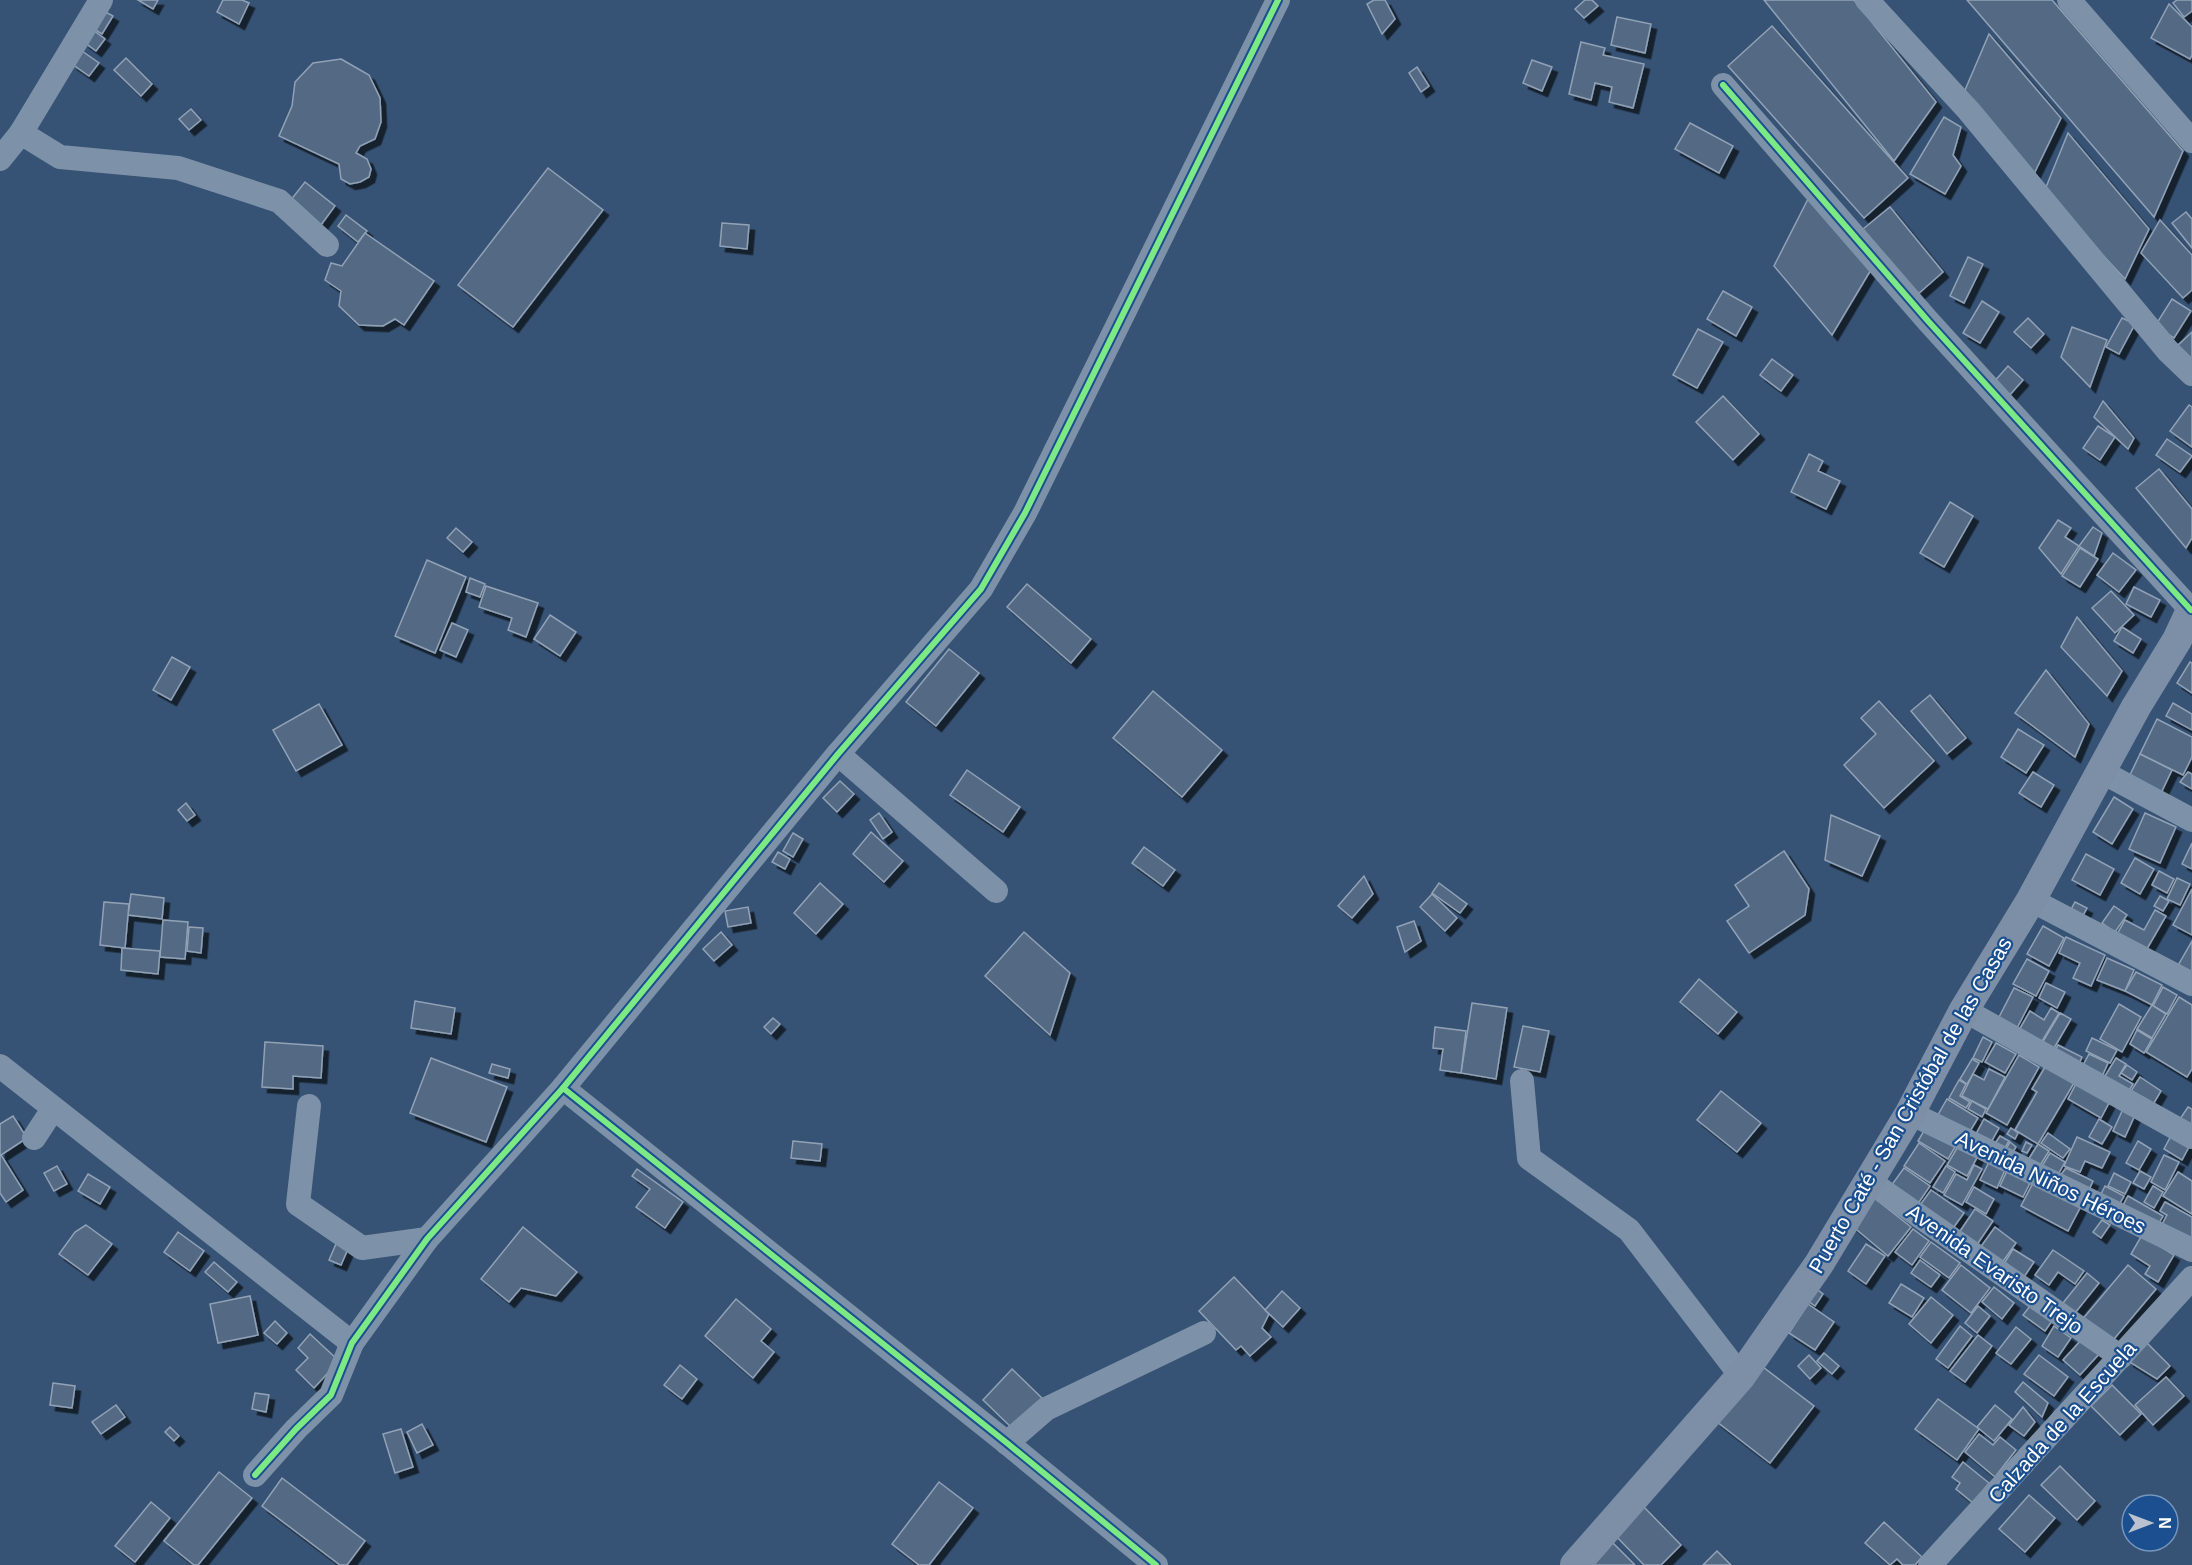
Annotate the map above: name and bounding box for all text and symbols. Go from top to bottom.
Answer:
street label: Puerto Caté - San Cristóbal de las Casas [1804,933,2016,1277]
street label: Avenida Niños Héroes [1952,1126,2150,1238]
street label: Avenida Evaristo Trejo [1903,1199,2087,1339]
street label: Calzada de la Escuela [1984,1336,2141,1507]
north arrow [2120,1493,2180,1553]
text: N [2156,1517,2173,1529]

